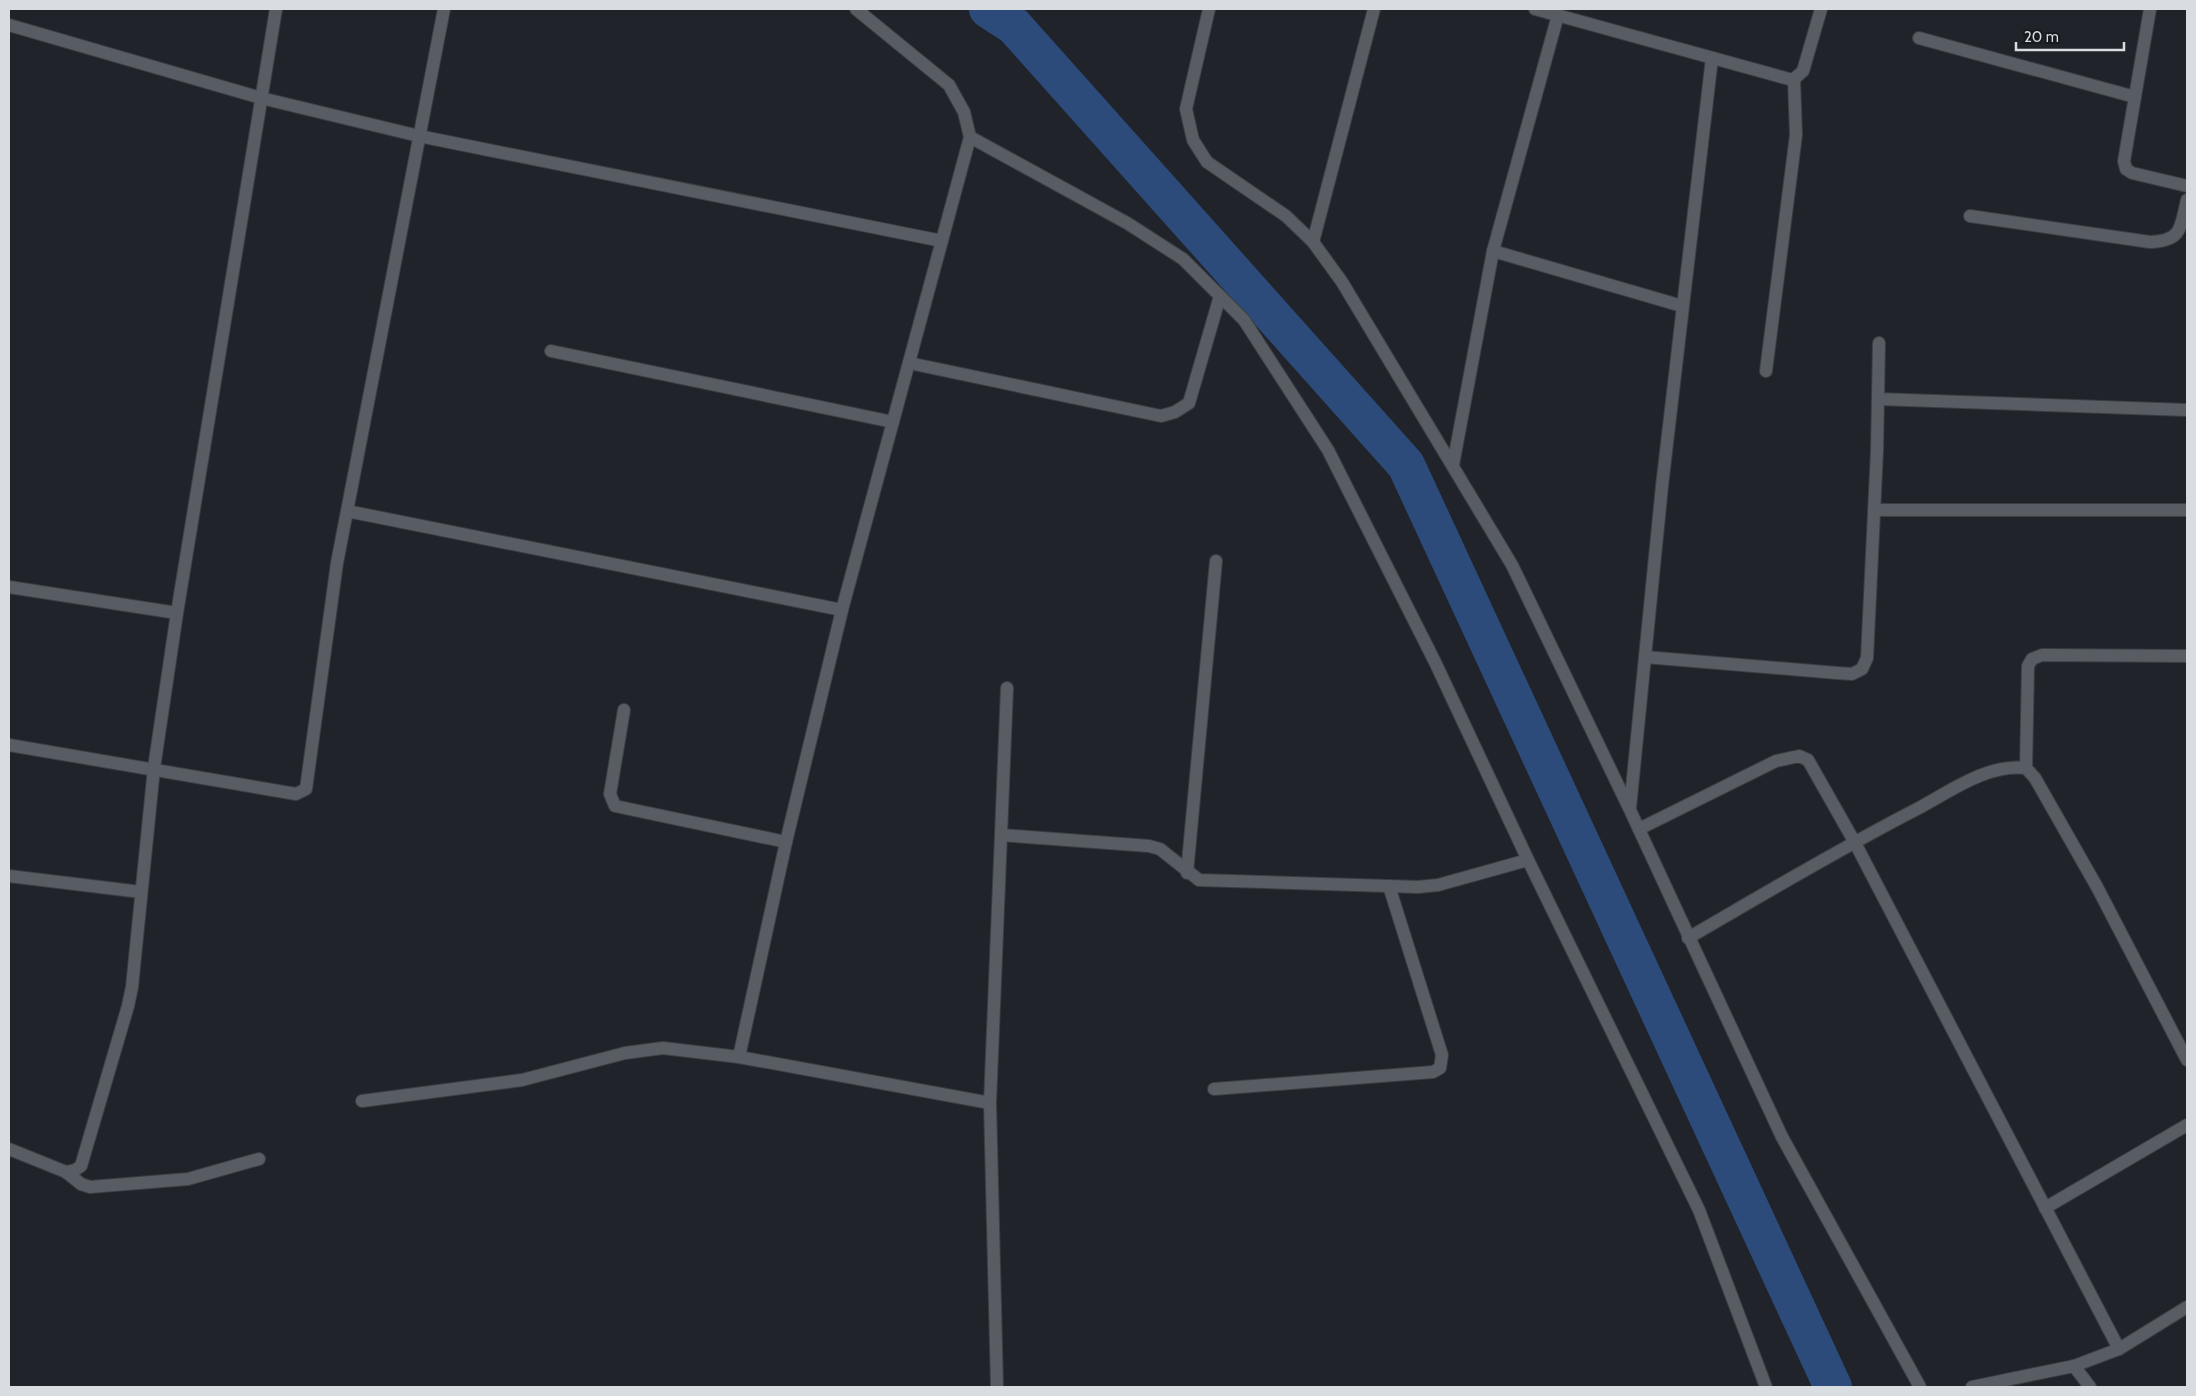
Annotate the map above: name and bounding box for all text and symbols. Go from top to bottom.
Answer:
scale bar [2016,20,2124,52]
text: 20 m [2024,28,2059,46]

